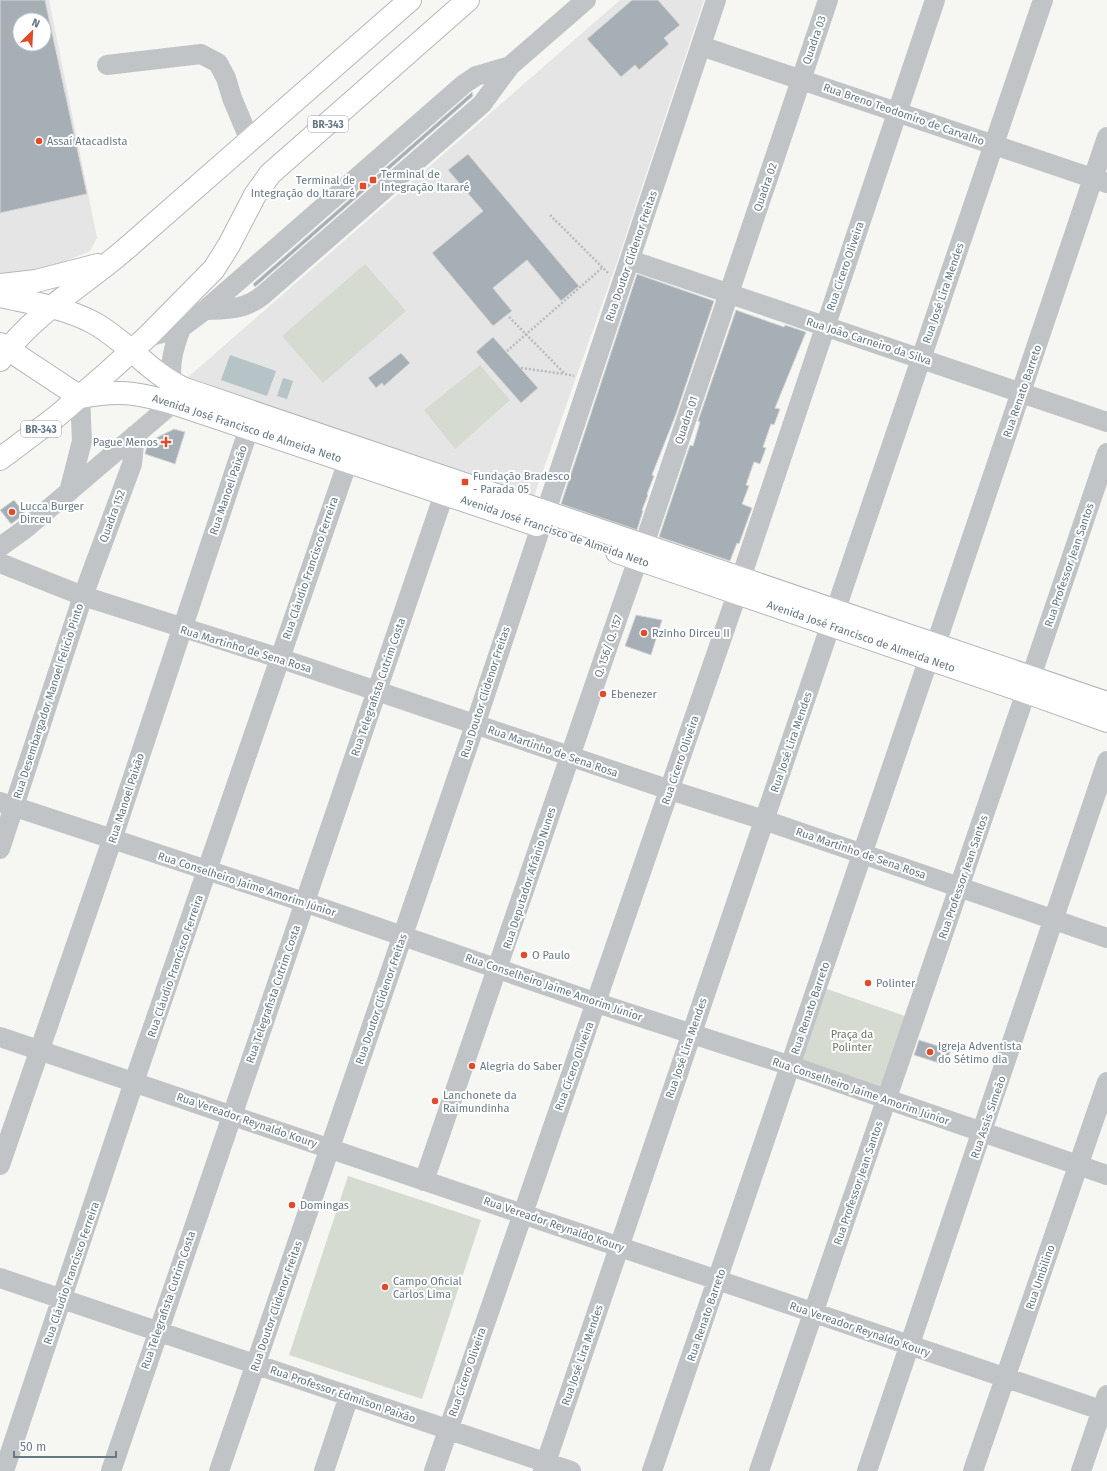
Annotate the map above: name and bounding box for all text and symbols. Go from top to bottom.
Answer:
north arrow [12,12,52,52]
street label: Quadra 03 [800,14,829,66]
text: N [30,16,42,31]
street label: Rua Breno Teodomiro de Carvalho [822,81,986,148]
road number: BR-343 [308,116,348,132]
place label: Assaí Atacadista [47,135,127,148]
marker: Assaí Atacadista [34,136,44,146]
street label: Quadra 02 [751,161,780,213]
place label: Terminal de Integração Itararé [381,168,469,194]
place label: Terminal de Integração do Itararé [251,174,355,200]
marker: Terminal de Integração Itararé [368,175,378,185]
marker: Terminal de Integração do Itararé [358,181,368,191]
street label: Rua Doutor Clidenor Freitas [603,189,660,323]
street label: Rua Cícero Oliveira [824,220,867,313]
street label: Rua José Lira Mendes [920,241,967,345]
street label: Rua João Carneiro da Silva [805,315,933,368]
street label: Rua Renato Barreto [1001,343,1044,439]
street label: Avenida José Francisco de Almeida Neto [150,392,343,465]
street label: Quadra 01 [672,394,701,446]
road number: BR-343 [21,421,61,437]
place label: Pague Menos [93,436,158,449]
marker: Pague Menos [161,437,171,447]
street label: Rua Manoel Paixão [207,444,250,537]
place label: Fundação Bradesco - Parada 05 [473,470,570,496]
marker: Fundação Bradesco - Parada 05 [460,477,470,487]
street label: Quadra 152 [97,488,128,544]
street label: Avenida José Francisco de Almeida Neto [459,493,651,570]
street label: Rua Cláudio Francisco Ferreira [280,495,341,641]
place label: Lucca Burger Dirceu [20,500,85,526]
street label: Rua Professor Jean Santos [1042,502,1097,629]
marker: Lucca Burger Dirceu [7,507,17,517]
street label: Avenida José Francisco de Almeida Neto [765,598,957,675]
street label: Rua Desembargador Manoel Felicio Pinto [11,602,86,800]
street label: Q. 156/ Q. 157 [592,613,625,679]
street label: Rua Telegrafista Cutrim Costa [349,616,408,758]
street label: Rua Martinho de Sena Rosa [179,623,313,676]
street label: Rua Doutor Clidenor Freitas [458,625,513,759]
place label: Rzinho Dirceu II [652,627,730,640]
marker: Rzinho Dirceu II [639,628,649,638]
place label: Ebenezer [611,688,658,701]
marker: Ebenezer [598,689,608,699]
street label: Rua José Lira Mendes [768,690,815,794]
street label: Rua Cícero Oliveira [659,714,702,807]
street label: Rua Martinho de Sena Rosa [486,723,620,780]
street label: Rua Manoel Paixão [106,751,147,845]
street label: Rua Deputador Afrânio Nunes [500,806,559,951]
street label: Rua Professor Jean Santos [936,814,991,941]
street label: Rua Martinho de Sena Rosa [794,825,928,882]
street label: Rua Conselheiro Jaime Amorim Júnior [156,849,338,920]
street label: Rua Cláudio Francisco Ferreira [145,893,206,1039]
street label: Rua Telegrafista Cutrim Costa [244,923,303,1065]
street label: Rua Doutor Clidenor Freitas [353,932,410,1066]
place label: O Paulo [532,949,570,962]
marker: O Paulo [519,950,529,960]
street label: Rua Conselheiro Jaime Amorim Júnior [464,951,645,1024]
street label: Rua Renato Barreto [789,960,832,1056]
place label: Polinter [876,977,916,990]
marker: Polinter [863,978,873,988]
street label: Rua José Lira Mendes [663,996,710,1100]
street label: Rua Cícero Oliveira [552,1020,597,1112]
park label: Praça da Polinter [831,1028,873,1054]
place label: Igreja Adventista do Sétimo dia [938,1040,1022,1066]
marker: Igreja Adventista do Sétimo dia [925,1047,935,1057]
street label: Rua Conselheiro Jaime Amorim Júnior [771,1055,952,1128]
place label: Alegria do Saber [480,1060,563,1073]
marker: Alegria do Saber [467,1061,477,1071]
street label: Rua Assis Simeão [968,1074,1009,1160]
place label: Lanchonete da Raimundinha [443,1089,517,1115]
street label: Rua Vereador Reynaldo Koury [175,1090,319,1151]
marker: Lanchonete da Raimundinha [430,1096,440,1106]
street label: Rua Professor Jean Santos [831,1120,886,1247]
street label: Rua Vereador Reynaldo Koury [482,1194,626,1255]
place label: Domingas [300,1199,349,1212]
street label: Rua Cláudio Francisco Ferreira [41,1200,102,1346]
marker: Domingas [287,1200,297,1210]
street label: Rua Telegrafista Cutrim Costa [139,1229,198,1371]
street label: Rua Doutor Clidenor Freitas [248,1239,305,1373]
street label: Rua Umbilino [1023,1243,1058,1311]
street label: Rua Renato Barreto [685,1267,728,1363]
place label: Campo Oficial Carlos Lima [393,1275,462,1301]
marker: Campo Oficial Carlos Lima [380,1282,390,1292]
street label: Rua Vereador Reynaldo Koury [788,1299,932,1360]
street label: Rua José Lira Mendes [559,1303,606,1407]
street label: Rua Cícero Oliveira [446,1326,489,1419]
street label: Rua Professor Edmilson Paixão [268,1363,417,1426]
scale bar [14,1433,116,1459]
text: 50 m [20,1440,46,1454]

